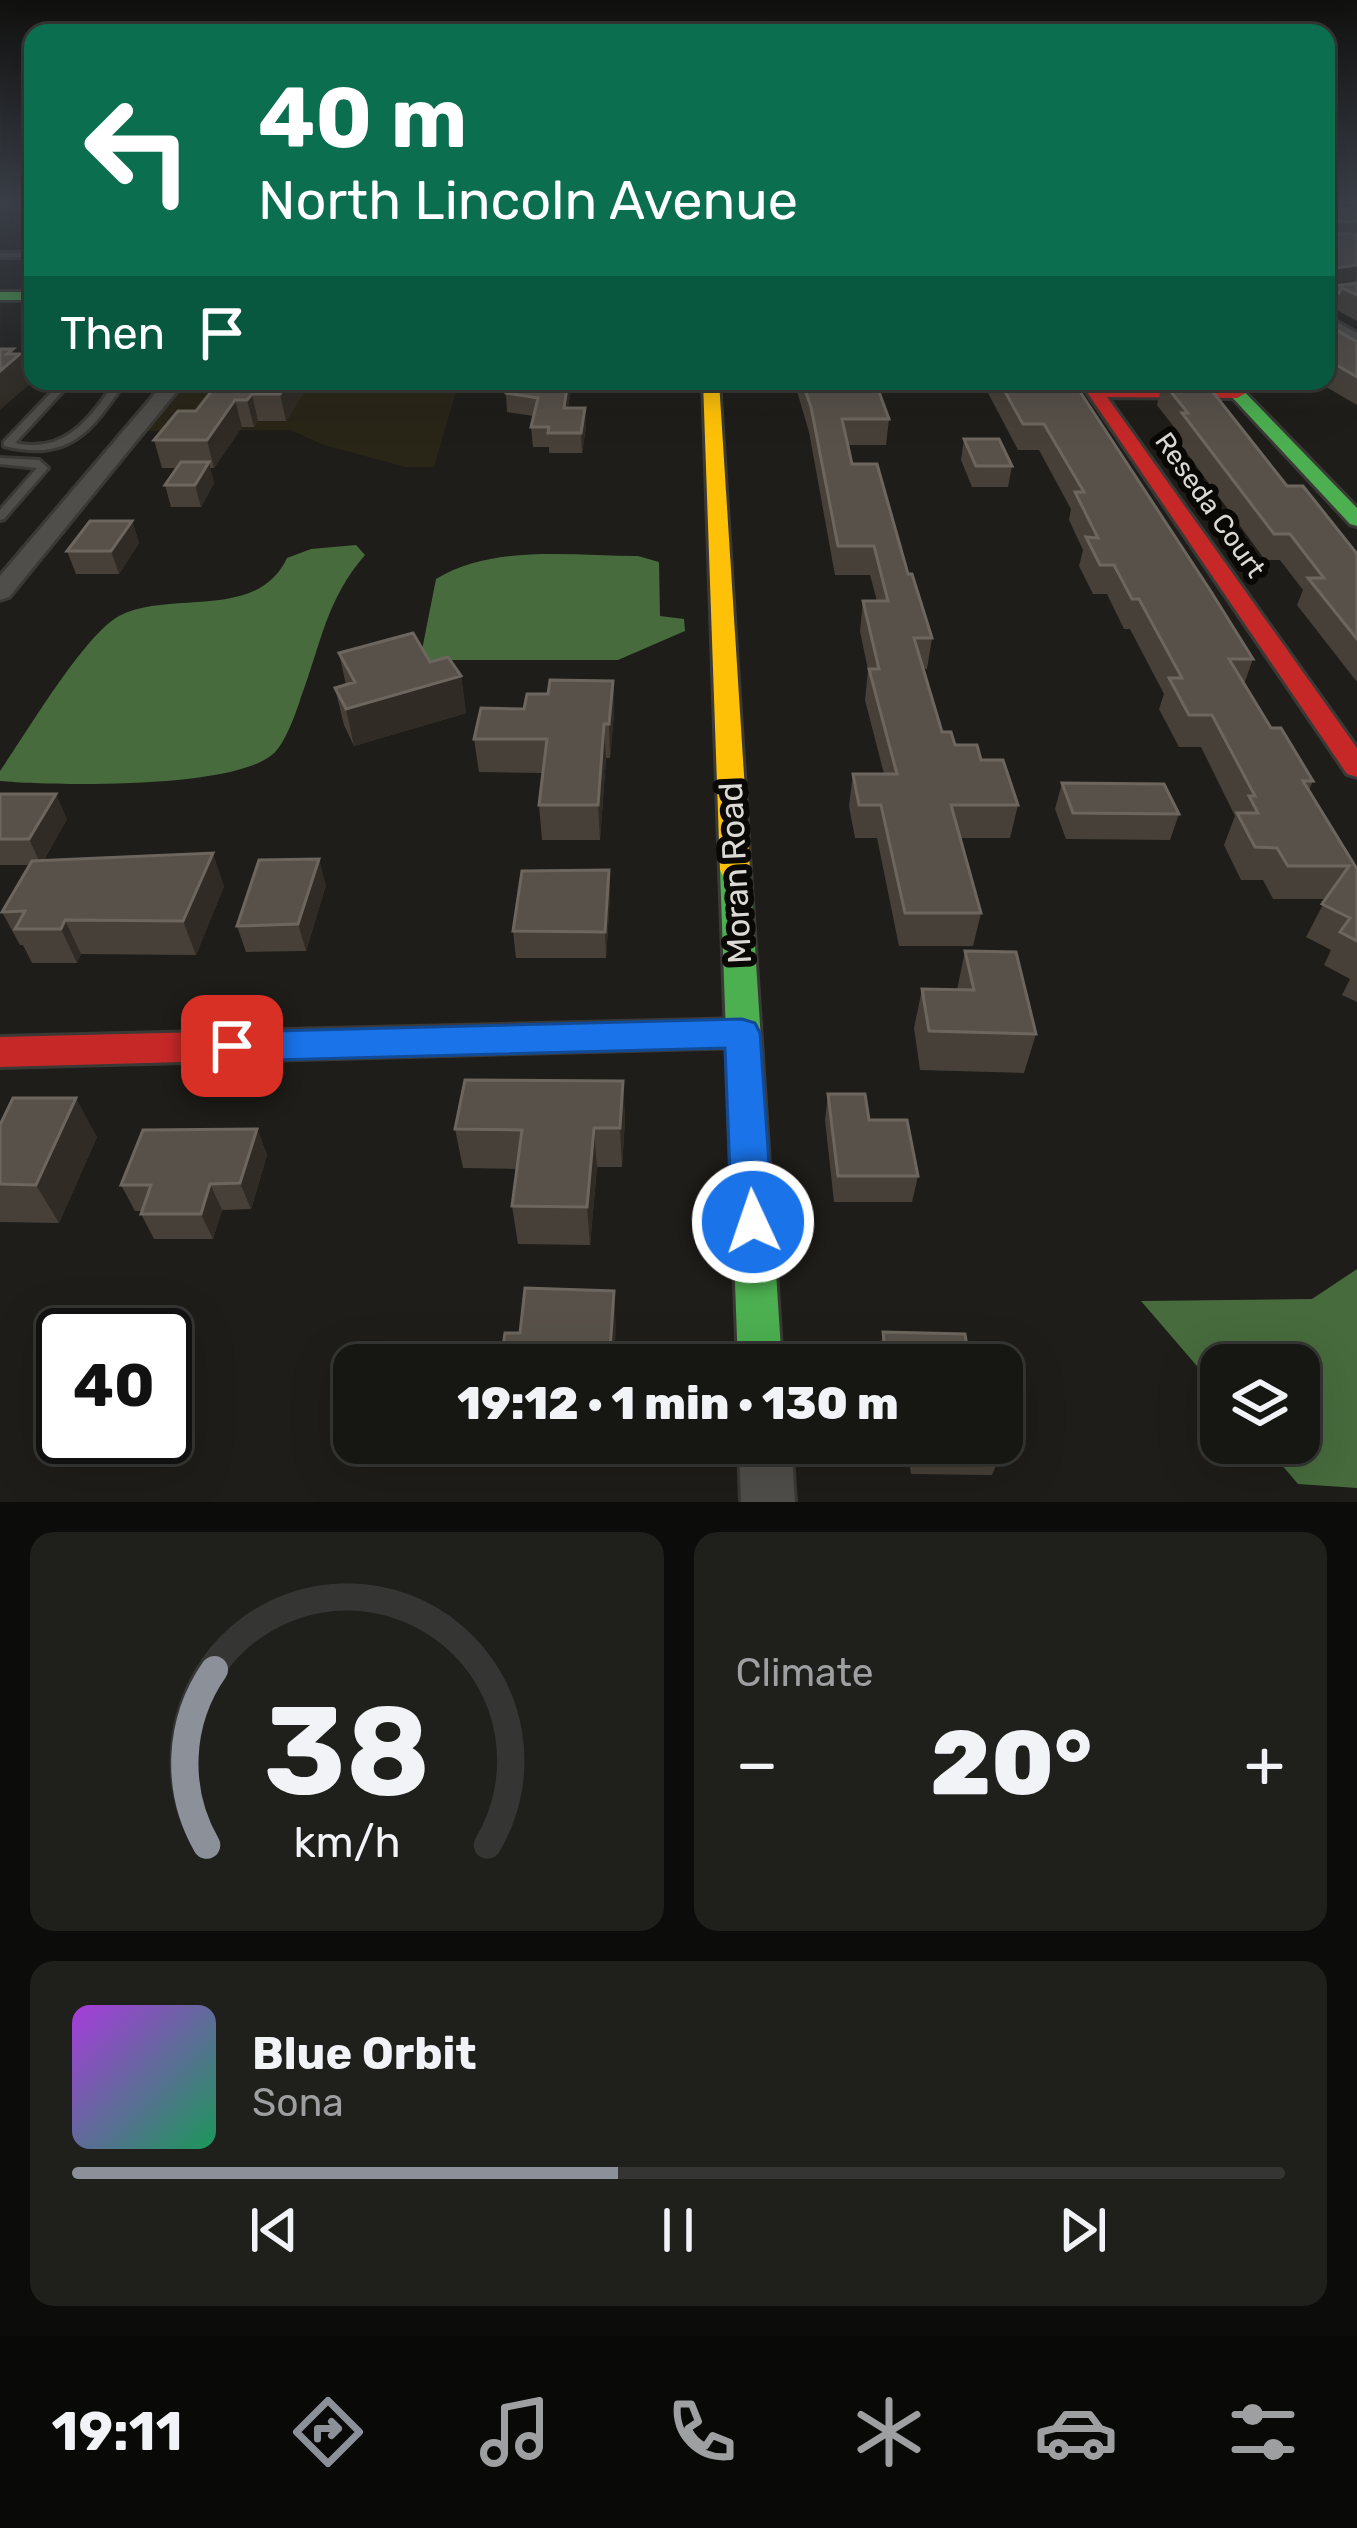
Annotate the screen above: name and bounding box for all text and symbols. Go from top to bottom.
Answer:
text: 40 m [258,68,467,168]
icon: left [60,72,216,228]
text: North Lincoln Avenue [258,169,798,233]
icon: arrive [189,300,255,366]
text: Then [60,307,165,360]
street label: Reseda Court [1148,426,1272,584]
street label: Moran Road [711,781,759,965]
pin [181,995,283,1097]
icon: arrive [199,1013,265,1079]
position arrow [690,1159,816,1285]
speed limit sign: 40 [36,1308,192,1464]
map controls [1200,1344,1320,1464]
button: layers [1200,1344,1320,1464]
text: 19:12 · 1 min · 130 m [457,1377,899,1430]
text: Climate [736,1650,874,1696]
text: 38 [263,1677,430,1825]
text: 20° [930,1710,1092,1817]
text: − [736,1724,778,1803]
text: + [1244,1724,1285,1803]
text: km/h [293,1816,400,1867]
text: Blue Orbit [252,2027,476,2080]
text: Sona [252,2080,344,2126]
icon: previous [241,2197,307,2263]
icon: pause [645,2197,711,2263]
icon: next [1050,2197,1116,2263]
icon: directions [286,2390,370,2474]
icon: music [473,2390,557,2474]
icon: phone [660,2390,744,2474]
icon: climate [847,2390,931,2474]
icon: car [1034,2390,1118,2474]
icon: filters [1221,2390,1305,2474]
text: 19:11 [52,2400,182,2464]

